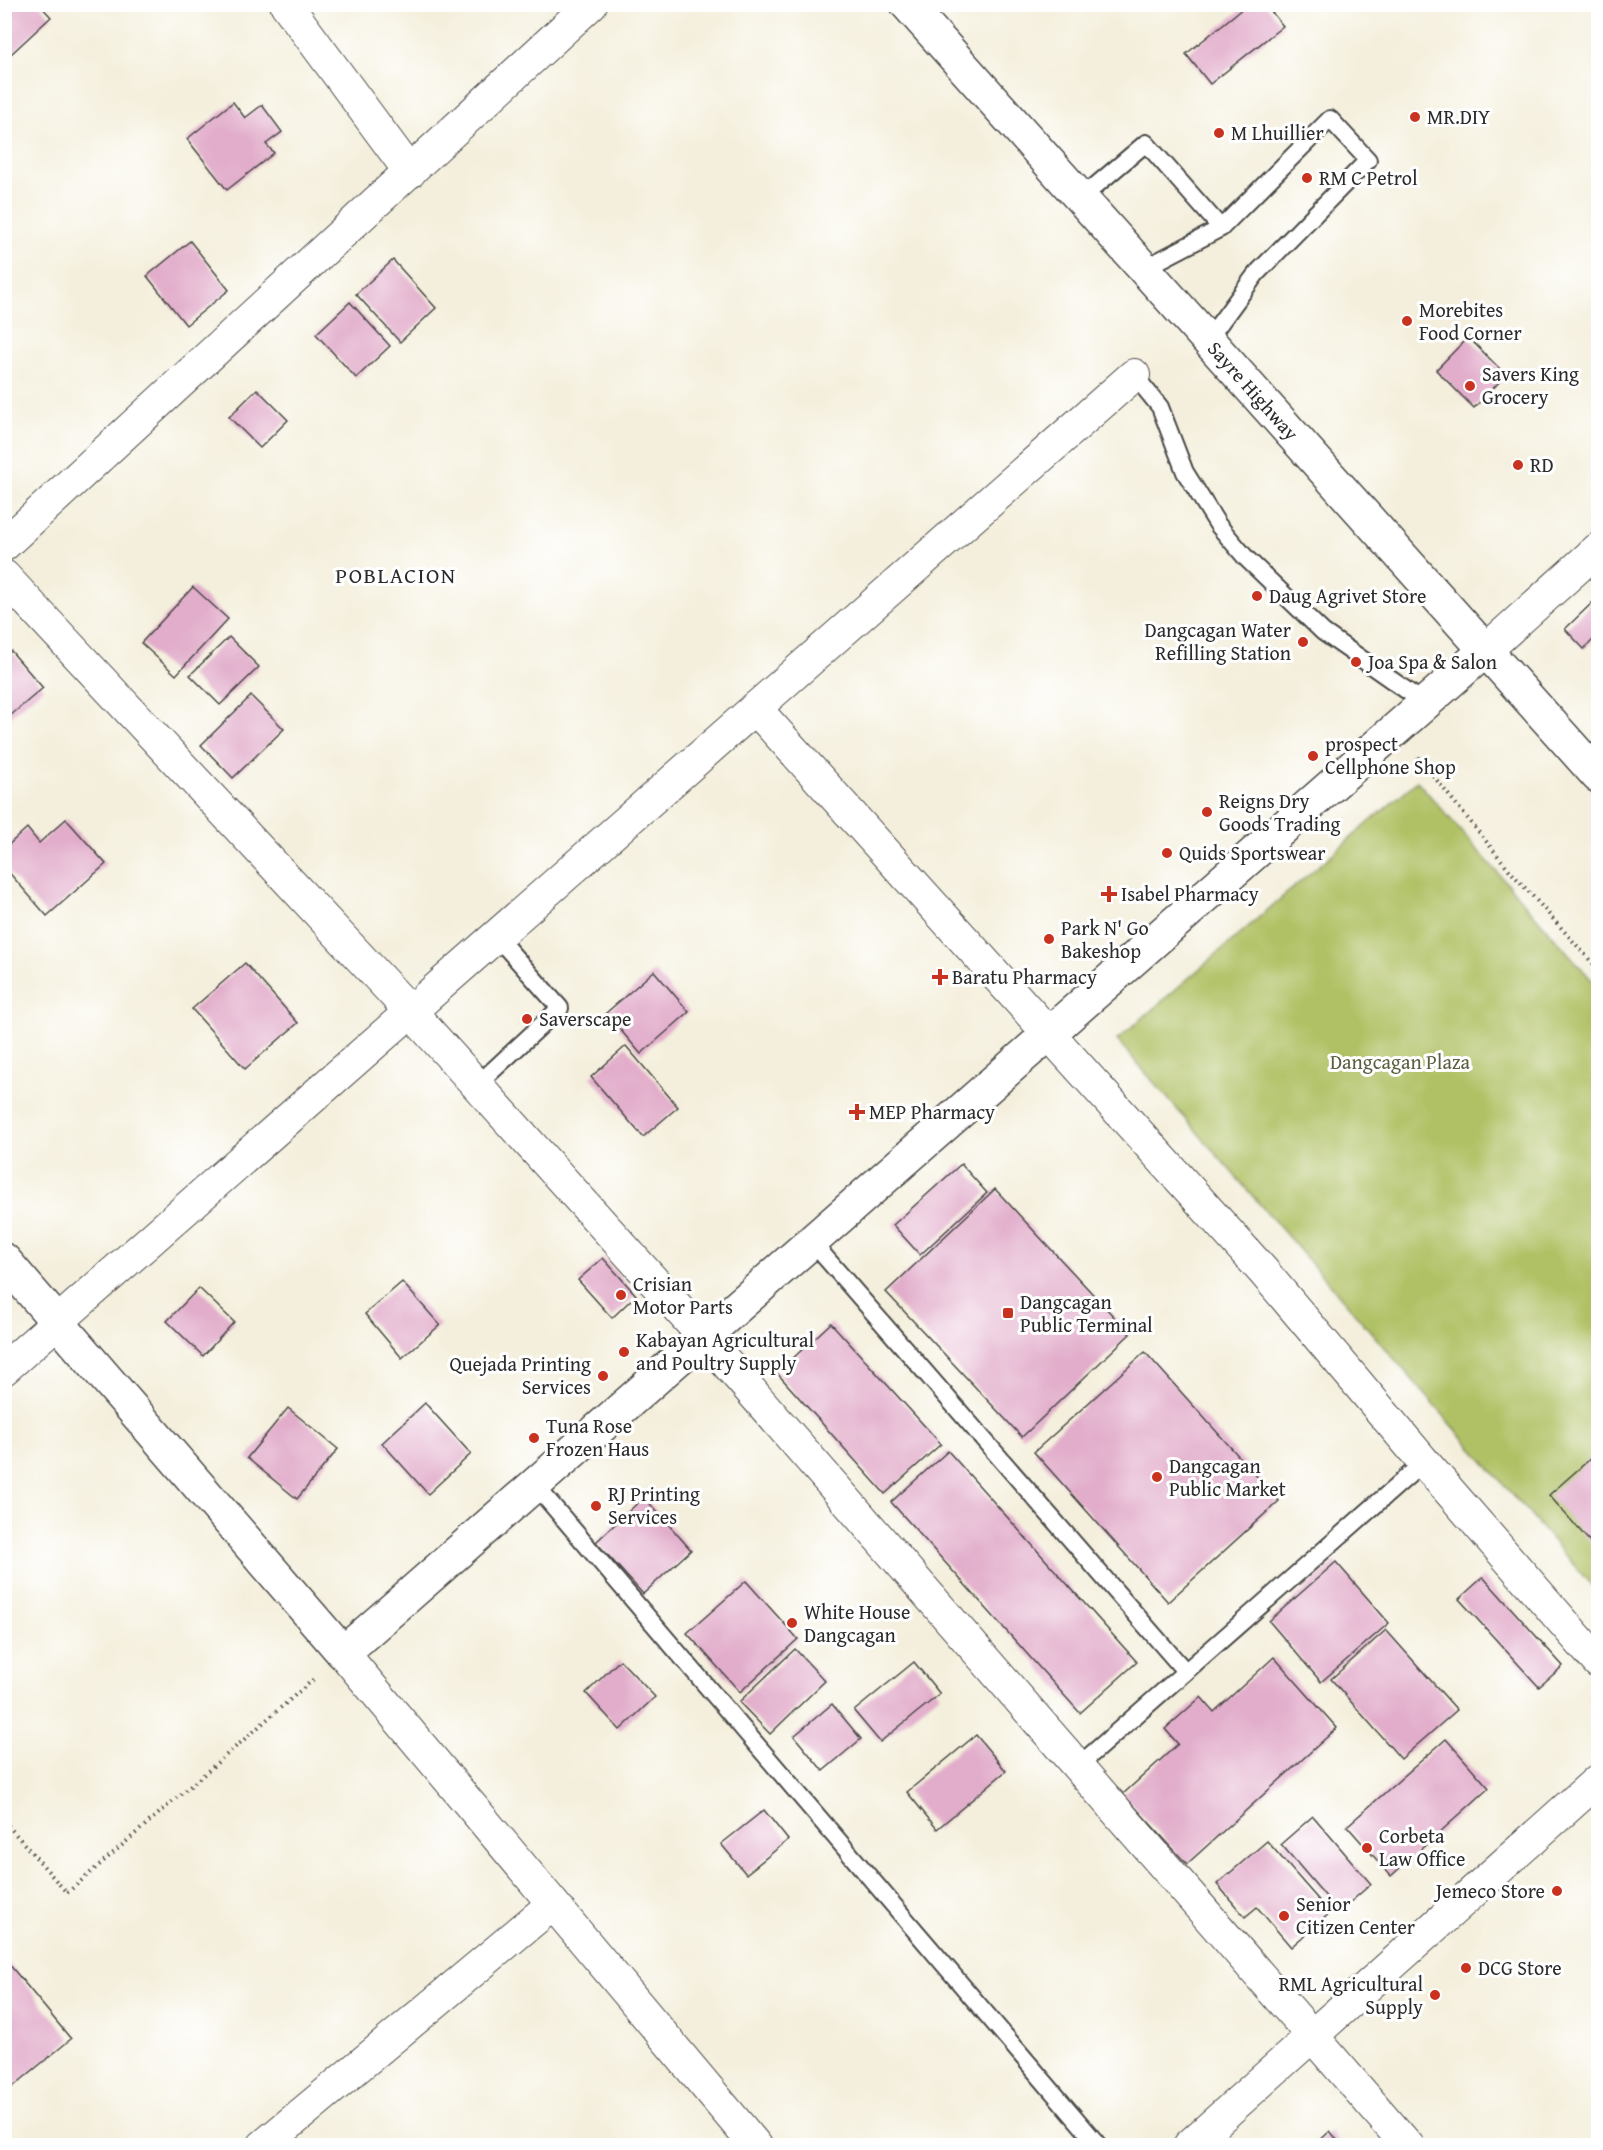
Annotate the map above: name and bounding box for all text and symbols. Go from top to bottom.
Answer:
place label: MR.DIY [1427,102,1490,131]
marker: MR.DIY [1408,110,1422,124]
place label: M Lhuillier [1231,118,1324,147]
marker: M Lhuillier [1212,126,1226,140]
place label: RM C Petrol [1319,163,1418,192]
marker: RM C Petrol [1300,171,1314,185]
place label: Morebites Food Corner [1419,295,1522,347]
marker: Morebites Food Corner [1400,314,1414,328]
street label: Sayre Highway [1201,334,1306,446]
place label: Savers King Grocery [1482,359,1579,411]
marker: Savers King Grocery [1463,379,1477,393]
place label: RD [1530,450,1554,479]
marker: RD [1511,458,1525,472]
district label: POBLACION [335,559,457,591]
place label: Daug Agrivet Store [1269,581,1426,610]
marker: Daug Agrivet Store [1250,589,1264,603]
place label: Dangcagan Water Refilling Station [1144,615,1291,667]
marker: Dangcagan Water Refilling Station [1296,635,1310,649]
place label: Joa Spa & Salon [1365,647,1497,676]
marker: Joa Spa & Salon [1349,655,1363,669]
place label: prospect Cellphone Shop [1325,729,1456,781]
marker: prospect Cellphone Shop [1306,749,1320,763]
place label: Reigns Dry Goods Trading [1219,786,1340,838]
marker: Reigns Dry Goods Trading [1200,805,1214,819]
place label: Quids Sportswear [1179,838,1325,867]
marker: Quids Sportswear [1160,846,1174,860]
place label: Isabel Pharmacy [1121,879,1259,908]
marker: Isabel Pharmacy [1102,887,1116,901]
place label: Park N' Go Bakeshop [1061,913,1149,965]
marker: Park N' Go Bakeshop [1042,932,1056,946]
place label: Baratu Pharmacy [952,962,1097,991]
marker: Baratu Pharmacy [933,970,947,984]
place label: Saverscape [539,1004,631,1033]
marker: Saverscape [520,1012,534,1026]
park label: Dangcagan Plaza [1330,1047,1471,1076]
place label: MEP Pharmacy [869,1097,995,1126]
marker: MEP Pharmacy [850,1105,864,1119]
place label: Crisian Motor Parts [633,1269,733,1321]
place label: Dangcagan Public Terminal [1020,1287,1153,1339]
marker: Crisian Motor Parts [614,1288,628,1302]
marker: Dangcagan Public Terminal [1001,1306,1015,1320]
place label: Kabayan Agricultural and Poultry Supply [636,1325,814,1377]
marker: Kabayan Agricultural and Poultry Supply [617,1345,631,1359]
place label: Quejada Printing Services [450,1349,591,1401]
marker: Quejada Printing Services [596,1369,610,1383]
place label: Tuna Rose Frozen Haus [546,1411,649,1463]
marker: Tuna Rose Frozen Haus [527,1431,541,1445]
place label: Dangcagan Public Market [1169,1451,1286,1503]
marker: Dangcagan Public Market [1150,1470,1164,1484]
place label: RJ Printing Services [608,1479,700,1531]
marker: RJ Printing Services [589,1499,603,1513]
place label: White House Dangcagan [804,1597,910,1649]
marker: White House Dangcagan [785,1616,799,1630]
place label: Corbeta Law Office [1379,1821,1465,1873]
marker: Corbeta Law Office [1360,1841,1374,1855]
place label: Jemeco Store [1433,1876,1545,1905]
marker: Jemeco Store [1550,1884,1564,1898]
place label: Senior Citizen Center [1296,1889,1415,1941]
marker: Senior Citizen Center [1277,1909,1291,1923]
place label: DCG Store [1478,1953,1562,1982]
marker: DCG Store [1459,1961,1473,1975]
place label: RML Agricultural Supply [1279,1969,1423,2021]
marker: RML Agricultural Supply [1428,1988,1442,2002]

